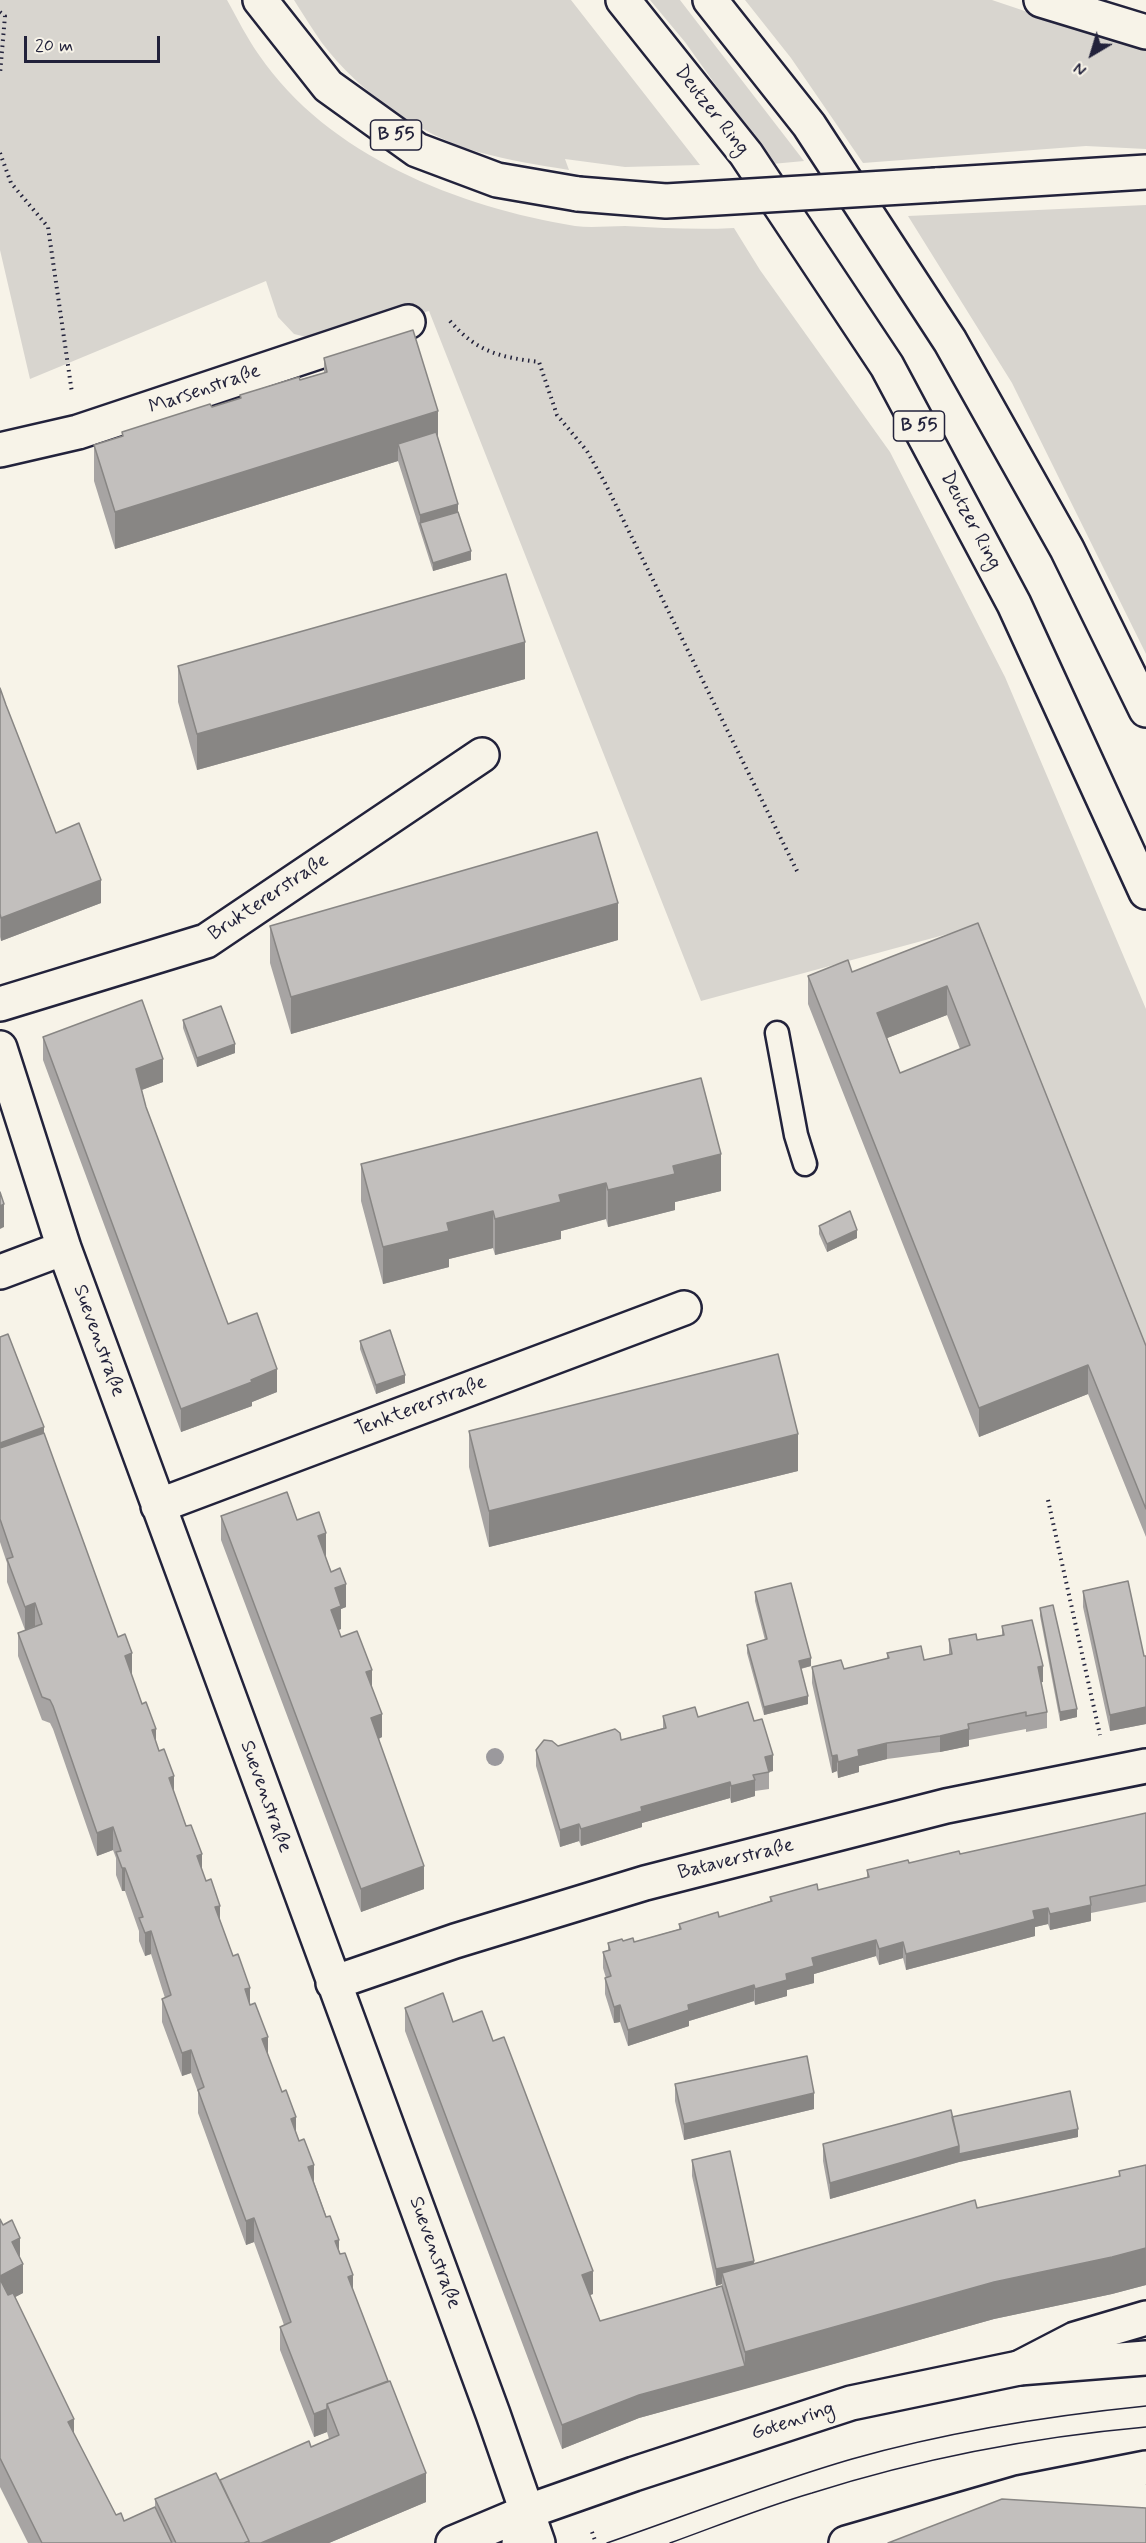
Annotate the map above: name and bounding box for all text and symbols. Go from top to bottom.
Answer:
scale bar [27,24,164,62]
north arrow [1062,24,1122,84]
text: 20 m [35,34,73,58]
text: N [1070,57,1091,80]
street label: Deutzer Ring [668,61,754,161]
road number: B 55 [370,120,422,150]
street label: Marsenstraße [146,360,264,420]
road number: B 55 [894,411,944,441]
street label: Deutzer Ring [934,468,1006,574]
street label: Bruktererstraße [204,849,334,947]
street label: Suevenstraße [67,1282,129,1400]
street label: Tenktererstraße [352,1371,490,1443]
street label: Suevenstraße [234,1738,296,1856]
street label: Bataverstraße [676,1834,796,1886]
street label: Suevenstraße [403,2194,465,2312]
street label: Gotenring [748,2397,838,2447]

